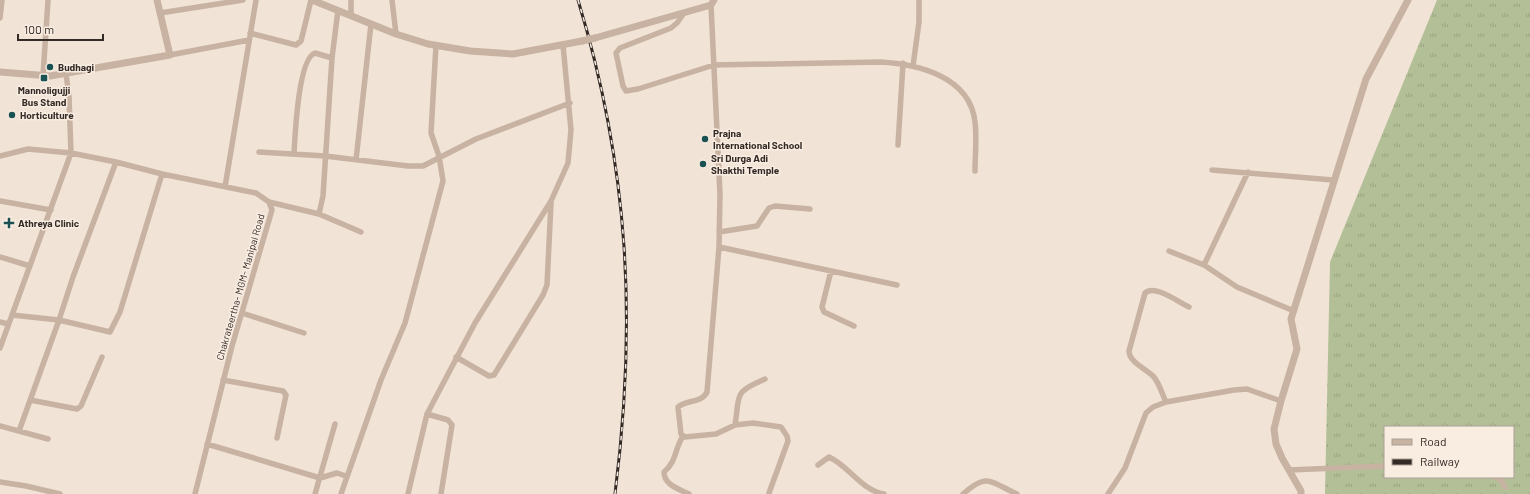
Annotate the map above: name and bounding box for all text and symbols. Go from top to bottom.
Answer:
scale bar [18,16,103,42]
text: 100 m [24,22,54,36]
place label: Budhagi [58,61,95,73]
marker: Budhagi [45,62,55,72]
marker: Mannoligujji Bus Stand [39,73,49,83]
place label: Mannoligujji Bus Stand [18,84,71,108]
place label: Horticulture [20,109,74,121]
marker: Horticulture [7,110,17,120]
place label: Prajna International School [713,127,802,151]
marker: Prajna International School [700,134,710,144]
place label: Sri Durga Adi Shakthi Temple [711,152,780,176]
marker: Sri Durga Adi Shakthi Temple [698,159,708,169]
street label: Chakrateertha- MGM- Manipal Road [213,212,267,362]
marker: Athreya Clinic [3,217,15,229]
place label: Athreya Clinic [18,217,80,229]
legend [1384,426,1514,478]
text: Road [1420,434,1447,448]
text: Railway [1420,454,1460,468]

